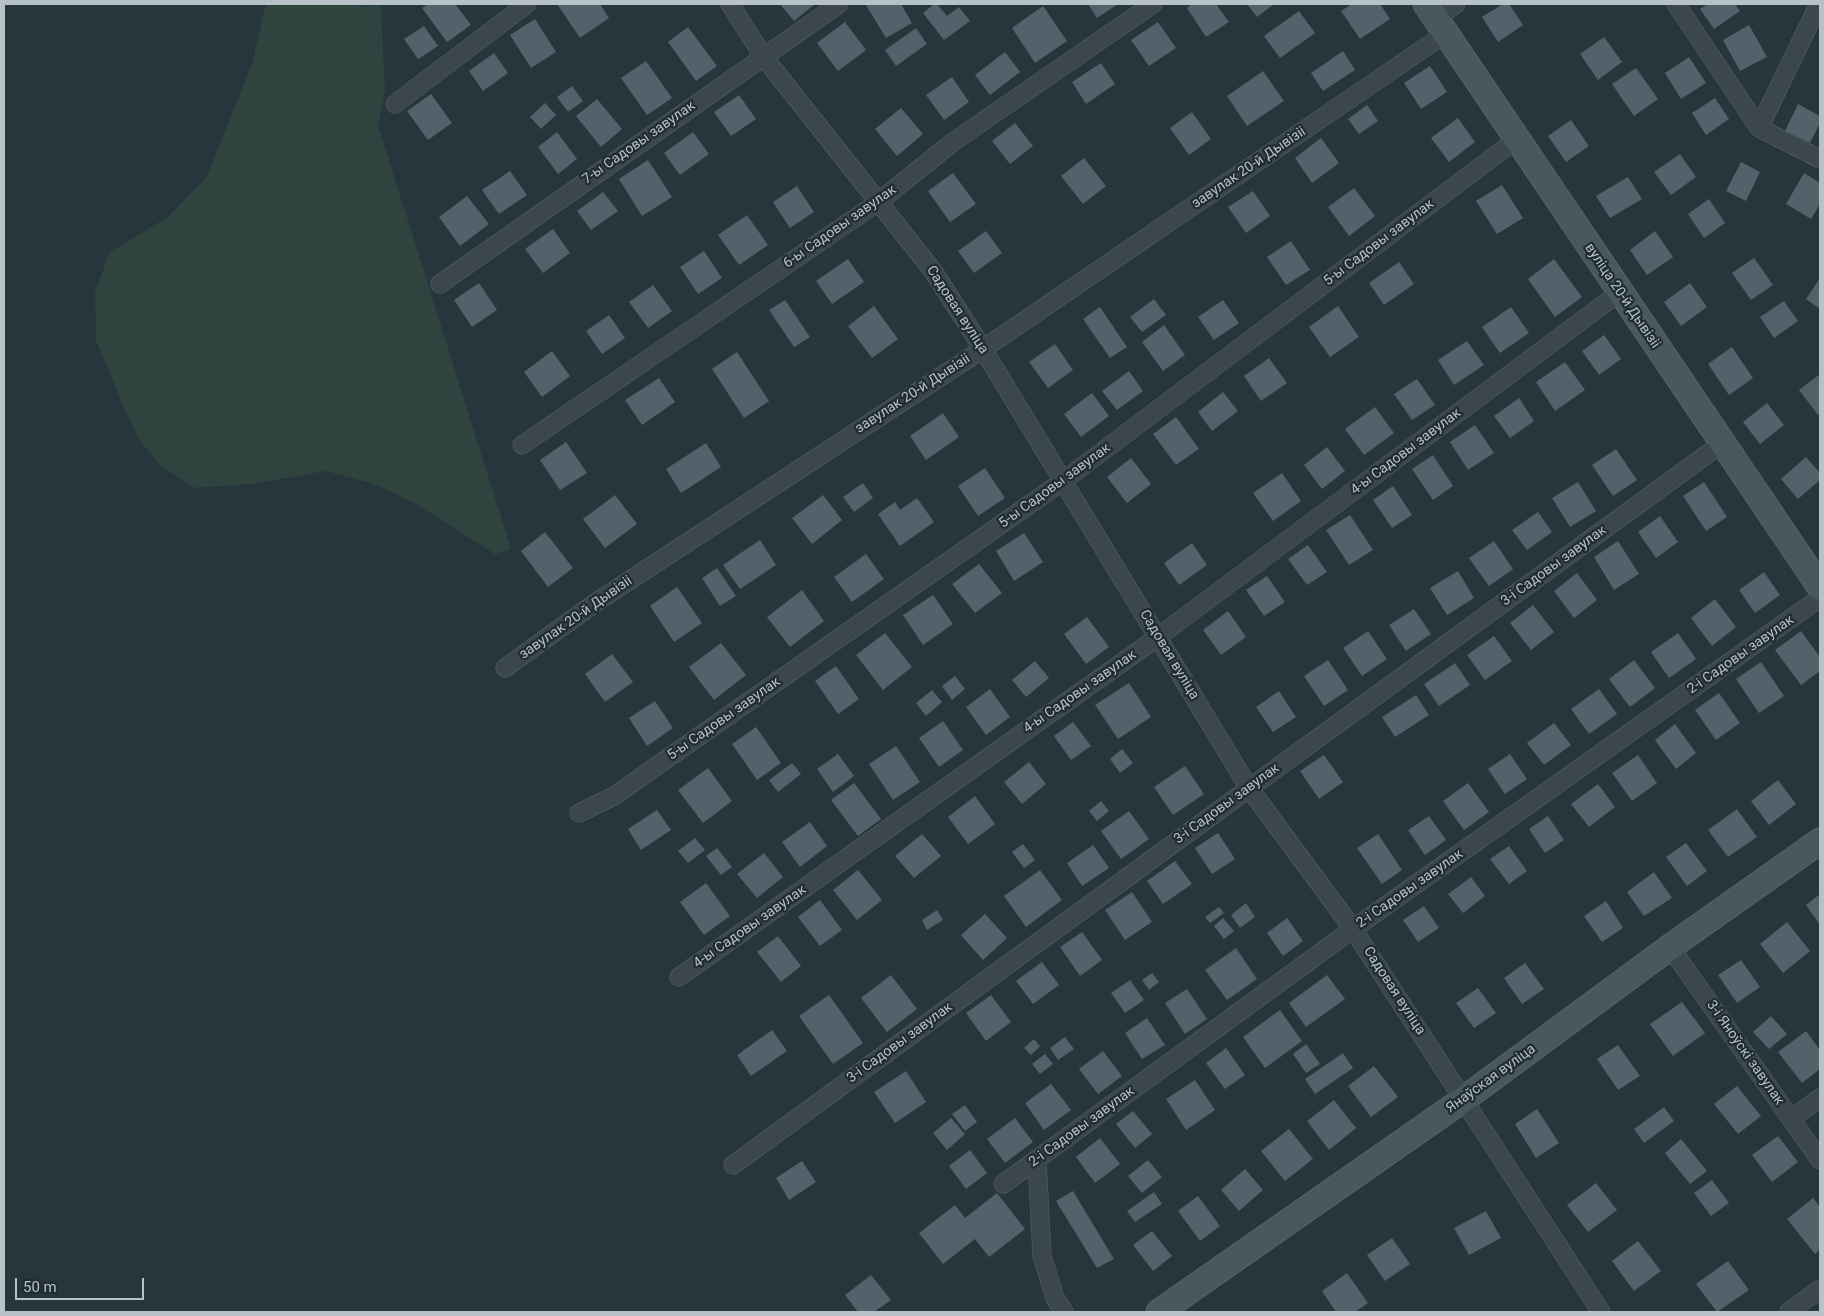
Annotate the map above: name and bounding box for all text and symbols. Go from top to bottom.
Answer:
street label: 7-ы Садовы завулак [579,98,699,188]
street label: завулак 20-й Дывізіі [1189,124,1309,212]
street label: 6-ы Садовы завулак [780,182,900,272]
street label: 5-ы Садовы завулак [1320,196,1438,290]
street label: вуліца 20-й Дывізіі [1581,240,1663,352]
street label: Садовая вуліца [922,263,992,357]
street label: завулак 20-й Дывізіі [852,351,974,437]
street label: 4-ы Садовы завулак [1347,405,1465,499]
street label: 5-ы Садовы завулак [996,440,1114,532]
street label: 3-і Садовы завулак [1498,522,1610,610]
street label: завулак 20-й Дывізіі [516,573,636,663]
street label: Садовая вуліца [1136,607,1202,703]
street label: 2-і Садовы завулак [1684,612,1798,698]
street label: 4-ы Садовы завулак [1020,647,1140,737]
street label: 5-ы Садовы завулак [664,674,784,764]
street label: 3-і Садовы завулак [1171,760,1283,848]
street label: 2-і Садовы завулак [1353,846,1467,932]
street label: 4-ы Садовы завулак [690,882,810,972]
street label: Садовая вуліца [1359,944,1429,1038]
street label: 3-і Яноўскі завулак [1703,997,1787,1109]
street label: 3-і Садовы завулак [844,999,956,1087]
street label: Янаўская вуліца [1443,1041,1539,1117]
street label: 2-і Садовы завулак [1026,1083,1138,1171]
scale bar [18,1268,146,1300]
text: 50 m [23,1278,57,1296]

